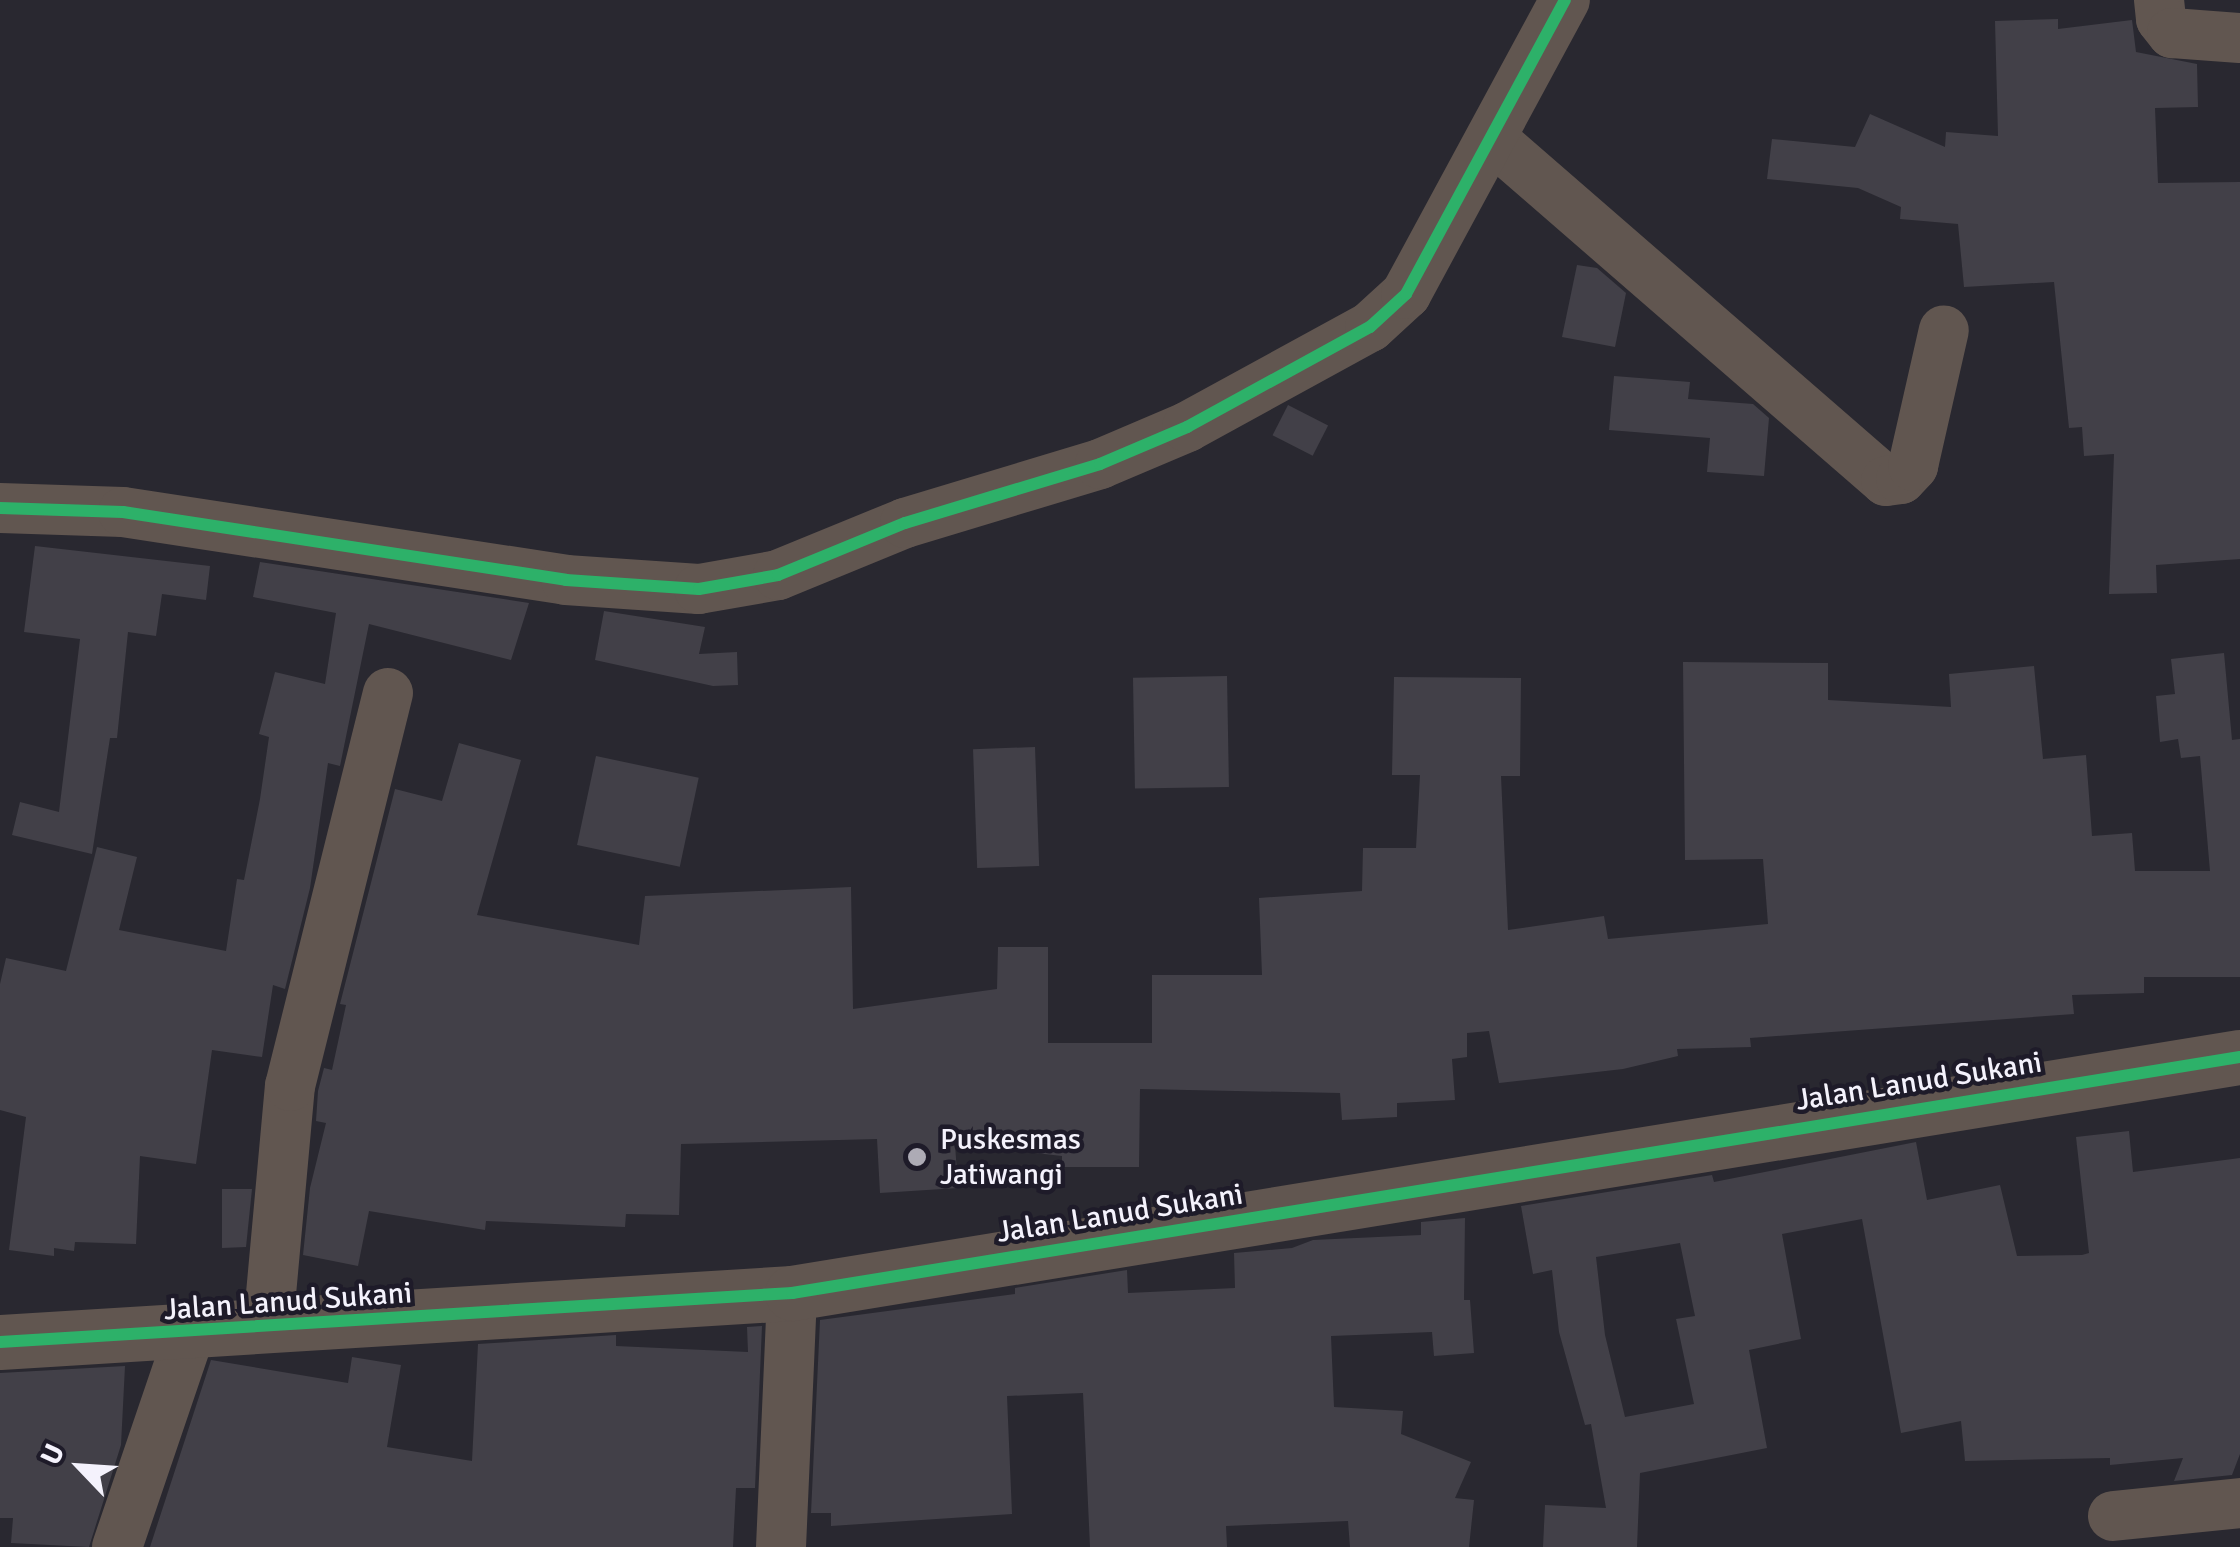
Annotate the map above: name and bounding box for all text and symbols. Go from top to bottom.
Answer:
street label: Jalan Lanud Sukani [1793,1045,2045,1119]
place label: Puskesmas Jatiwangi [940,1122,1081,1192]
marker: Puskesmas Jatiwangi [904,1144,930,1170]
street label: Jalan Lanud Sukani [994,1177,1246,1251]
street label: Jalan Lanud Sukani [163,1275,413,1329]
north arrow [30,1417,130,1517]
text: U [33,1439,72,1470]

